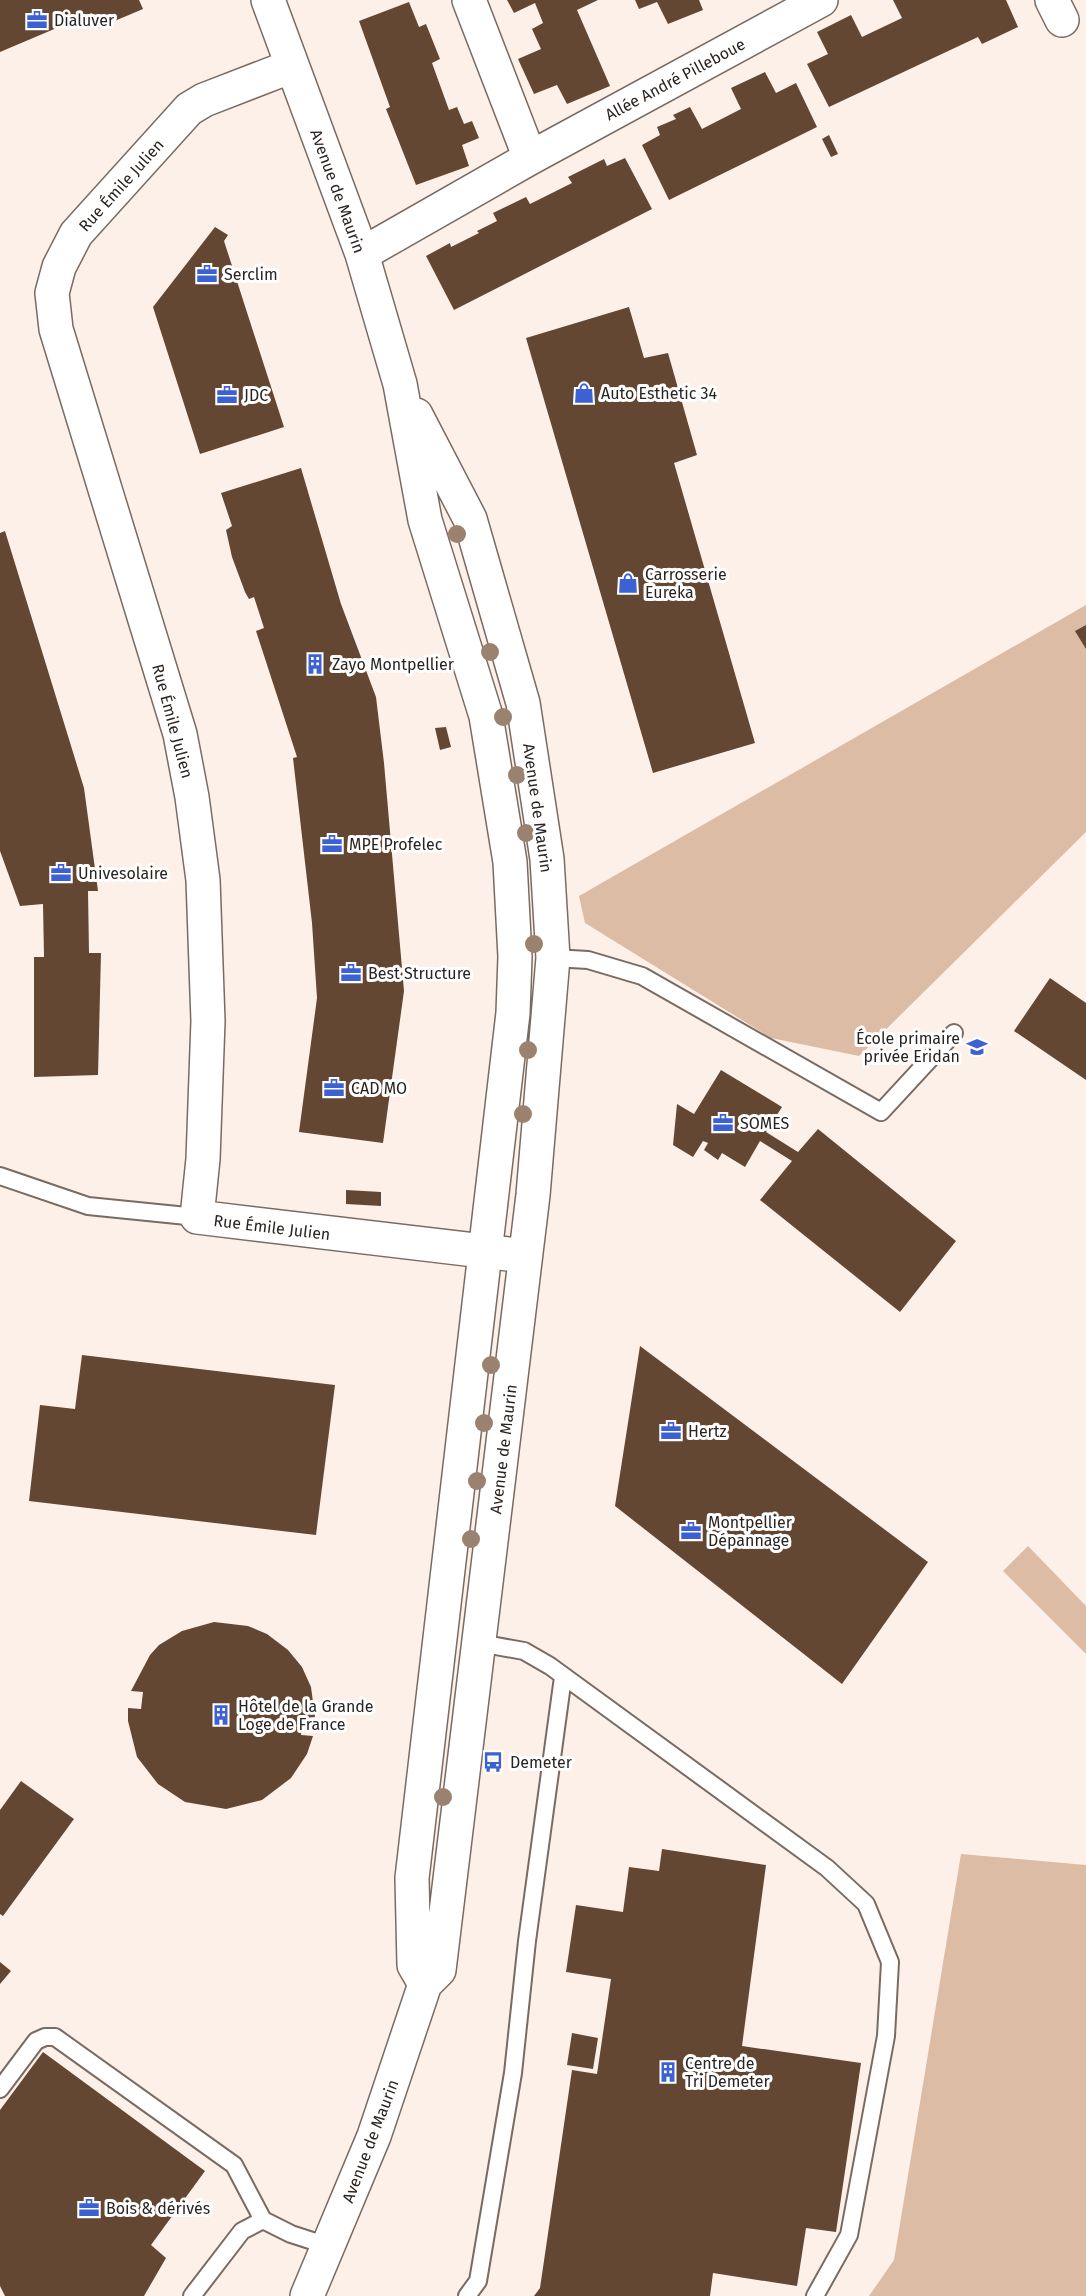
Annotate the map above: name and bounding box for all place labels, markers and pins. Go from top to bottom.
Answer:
office icon: Dialuver [25,8,49,32]
place label: Dialuver [54,11,115,30]
office icon: Serclim [195,262,219,286]
place label: Serclim [224,265,278,284]
shop icon: Auto Esthetic 34 [572,381,596,405]
office icon: JDC [215,383,239,407]
place label: Auto Esthetic 34 [601,384,718,403]
place label: JDC [244,386,268,405]
place label: Carrosserie Eureka [645,565,727,602]
shop icon: Carrosserie Eureka [616,571,640,595]
building icon: Zayo Montpellier [303,652,327,676]
place label: Zayo Montpellier [332,655,455,674]
office icon: MPE Profelec [320,832,344,856]
place label: MPE Profelec [349,835,443,854]
office icon: Univesolaire [49,861,73,885]
place label: Univesolaire [78,864,168,883]
office icon: Best Structure [339,961,363,985]
place label: Best Structure [368,964,471,983]
place label: École primaire privée Eridan [856,1028,960,1066]
school or university icon: École primaire privée Eridan [965,1035,989,1059]
office icon: CAD MO [322,1076,346,1100]
place label: CAD MO [351,1079,407,1098]
office icon: SOMES [711,1111,735,1135]
place label: SOMES [740,1114,790,1133]
office icon: Hertz [659,1419,683,1443]
place label: Hertz [688,1422,727,1441]
place label: Montpellier Dépannage [708,1513,793,1550]
office icon: Montpellier Dépannage [679,1519,703,1543]
place label: Hôtel de la Grande Loge de France [238,1697,374,1734]
building icon: Hôtel de la Grande Loge de France [209,1703,233,1727]
bus stop icon: Demeter [481,1750,505,1774]
place label: Demeter [510,1753,573,1772]
place label: Centre de Tri Demeter [685,2054,770,2091]
building icon: Centre de Tri Demeter [656,2060,680,2084]
office icon: Bois & dérivés [77,2196,101,2220]
place label: Bois & dérivés [106,2199,210,2218]

